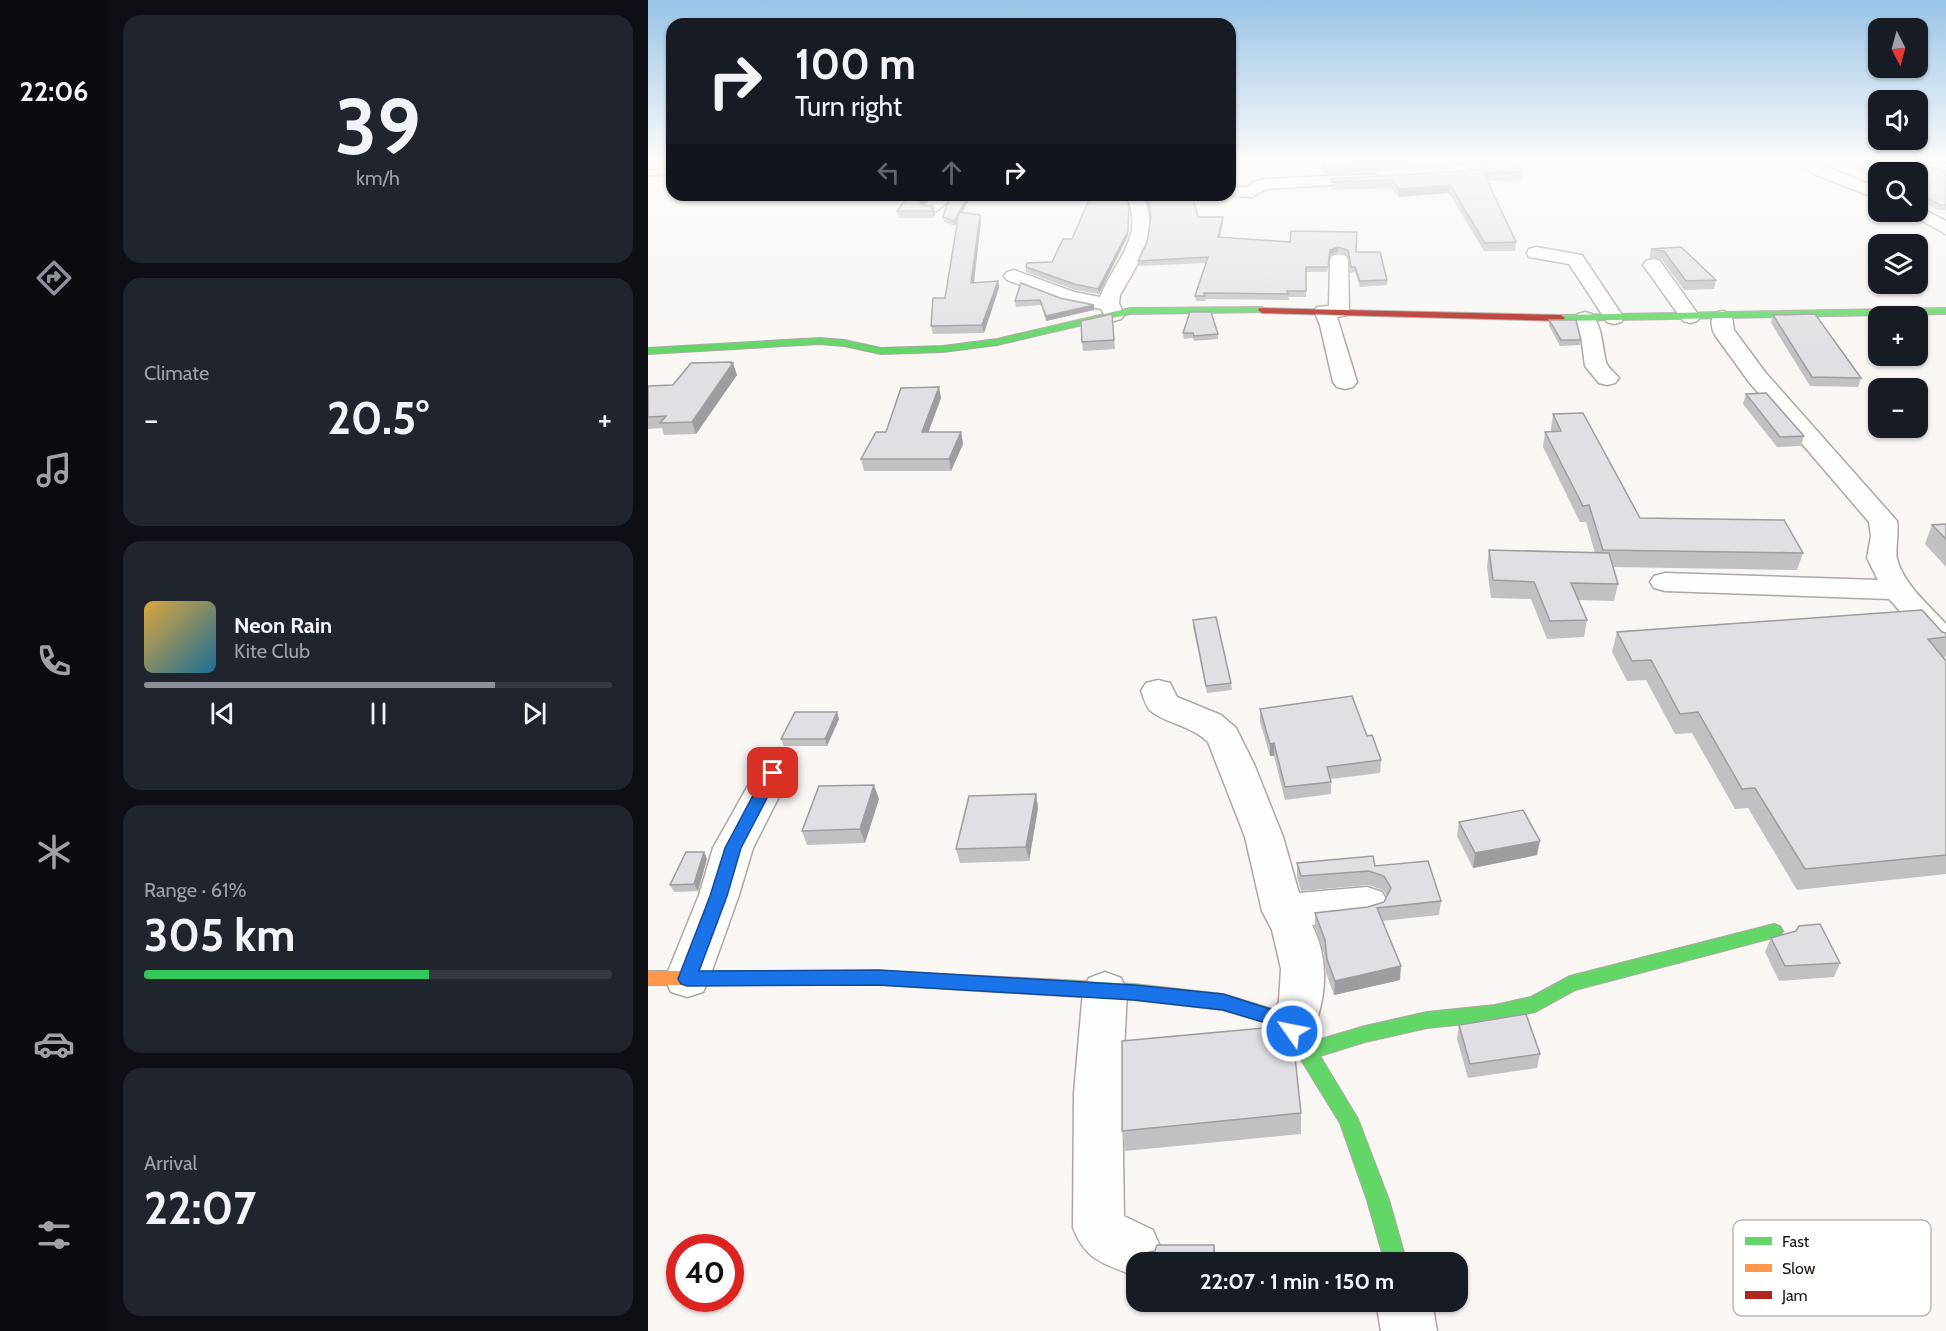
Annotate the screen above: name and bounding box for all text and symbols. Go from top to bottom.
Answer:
north arrow [1868,18,1928,78]
map controls [1868,18,1928,438]
text: 100 m [795,38,916,90]
icon: right [696,42,774,120]
text: 22:06 [20,75,88,108]
text: 39 [335,79,421,174]
text: Turn right [795,90,902,123]
button: sound [1868,90,1928,150]
icon: left [872,156,905,189]
icon: ahead [935,156,968,189]
icon: right [998,156,1031,189]
button: search [1868,162,1928,222]
text: km/h [356,166,400,190]
button: layers [1868,234,1928,294]
icon: directions [33,257,75,299]
button: + [1868,306,1928,366]
text: Climate [144,361,209,385]
button: − [1868,378,1928,438]
text: 20.5° [327,391,429,445]
text: − [144,399,159,439]
text: + [597,399,612,439]
icon: music [33,449,75,491]
text: Neon Rain [234,612,332,639]
text: Kite Club [234,639,310,663]
icon: phone [33,640,75,682]
icon: previous [206,697,239,730]
icon: pause [362,697,395,730]
icon: next [518,697,551,730]
pin [747,747,798,798]
icon: arrive [756,756,789,789]
icon: climate [33,831,75,873]
text: Range · 61% [144,878,246,902]
text: 305 km [144,908,295,962]
position arrow [1260,999,1324,1063]
icon: car [33,1023,75,1065]
text: Arrival [144,1151,197,1175]
text: 22:07 [144,1181,256,1235]
icon: filters [33,1214,75,1256]
legend [1733,1220,1931,1316]
text: Fast [1782,1232,1810,1251]
speed limit sign: 40 [666,1234,744,1312]
text: Slow [1782,1259,1816,1278]
text: 22:07 · 1 min · 150 m [1200,1268,1394,1295]
text: Jam [1781,1286,1808,1305]

